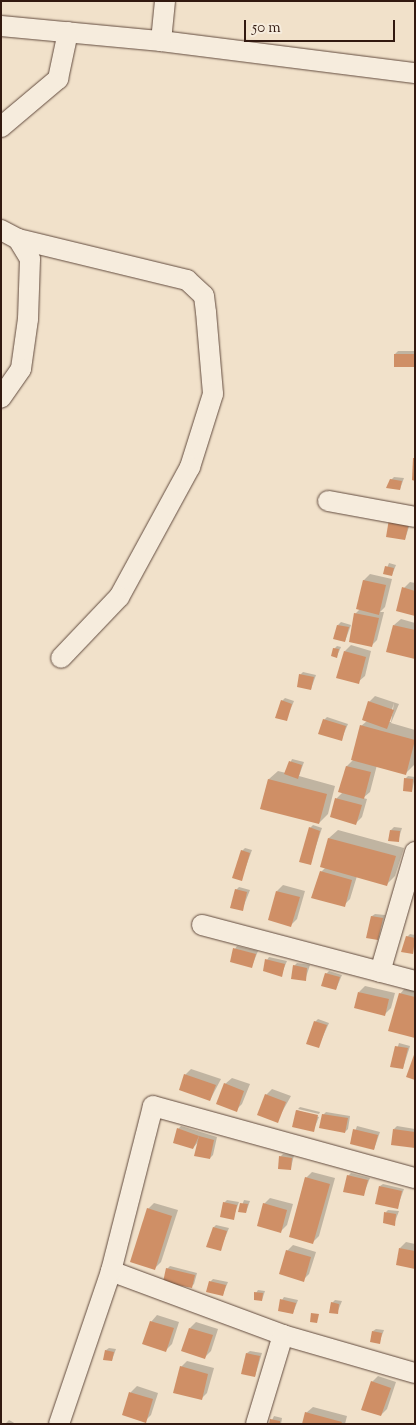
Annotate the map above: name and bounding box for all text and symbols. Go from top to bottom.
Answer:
scale bar [246,10,397,42]
text: 50 m [252,18,281,39]

